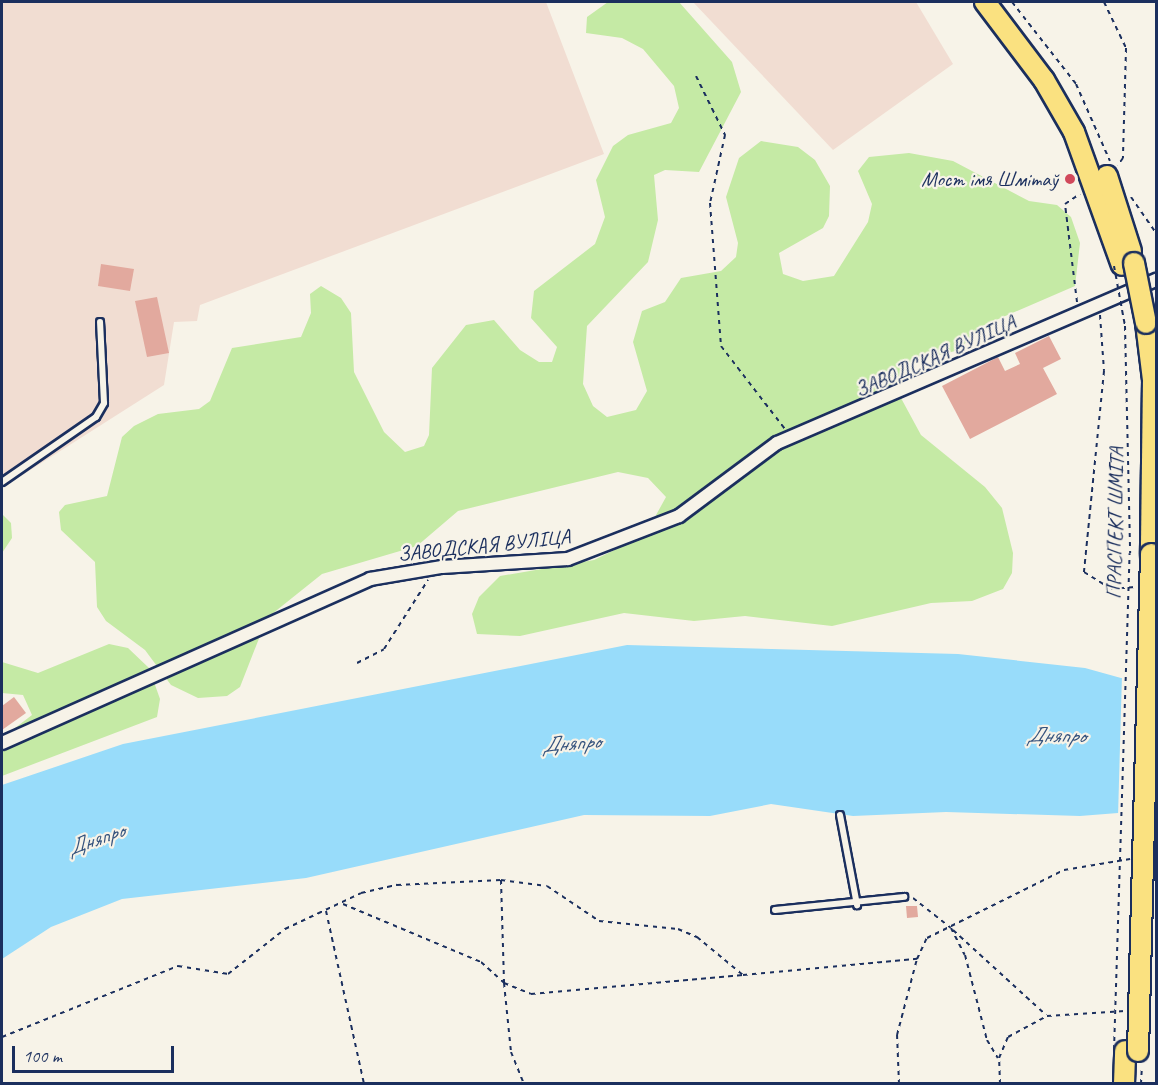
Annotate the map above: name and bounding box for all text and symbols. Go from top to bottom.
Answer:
place label: Мост імя Шмітаў [923,166,1058,192]
marker: Мост імя Шмітаў [1063,172,1077,186]
street label: ЗАВОДСКАЯ ВУЛІЦА [852,310,1018,402]
street label: ПРАСПЕКТ ШМІТА [1101,447,1129,599]
street label: ЗАВОДСКАЯ ВУЛІЦА [397,524,571,566]
water label: Дняпро [1027,722,1085,750]
water label: Дняпро [541,729,601,759]
water label: Дняпро [64,818,128,862]
scale bar [15,1034,177,1072]
text: 100 m [23,1045,62,1067]

